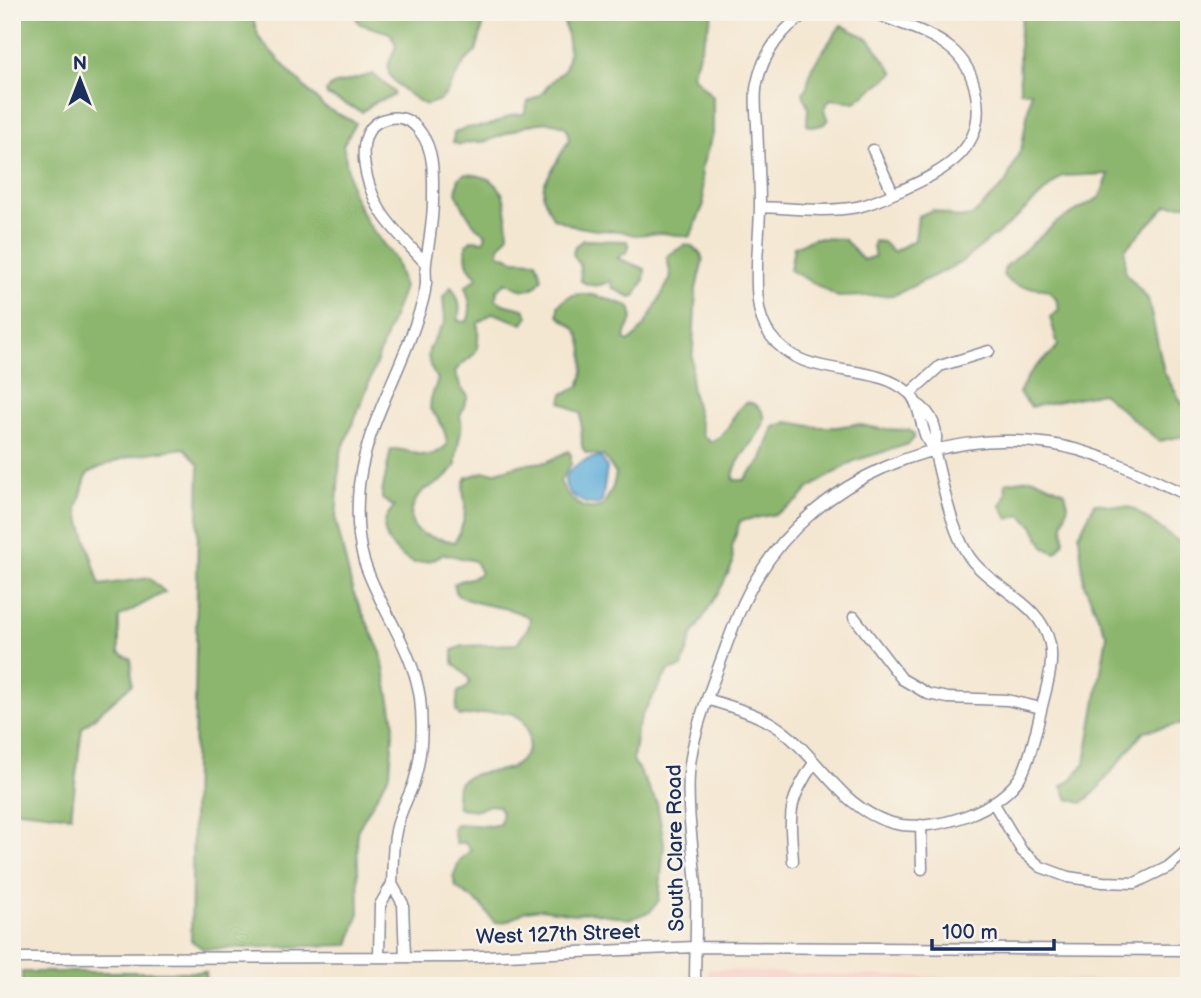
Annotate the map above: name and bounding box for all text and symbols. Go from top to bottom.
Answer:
north arrow [46,46,116,116]
text: N [73,53,87,76]
street label: South Clare Road [662,764,689,932]
scale bar [932,907,1054,951]
street label: West 127th Street [475,919,641,950]
text: 100 m [942,920,998,945]

